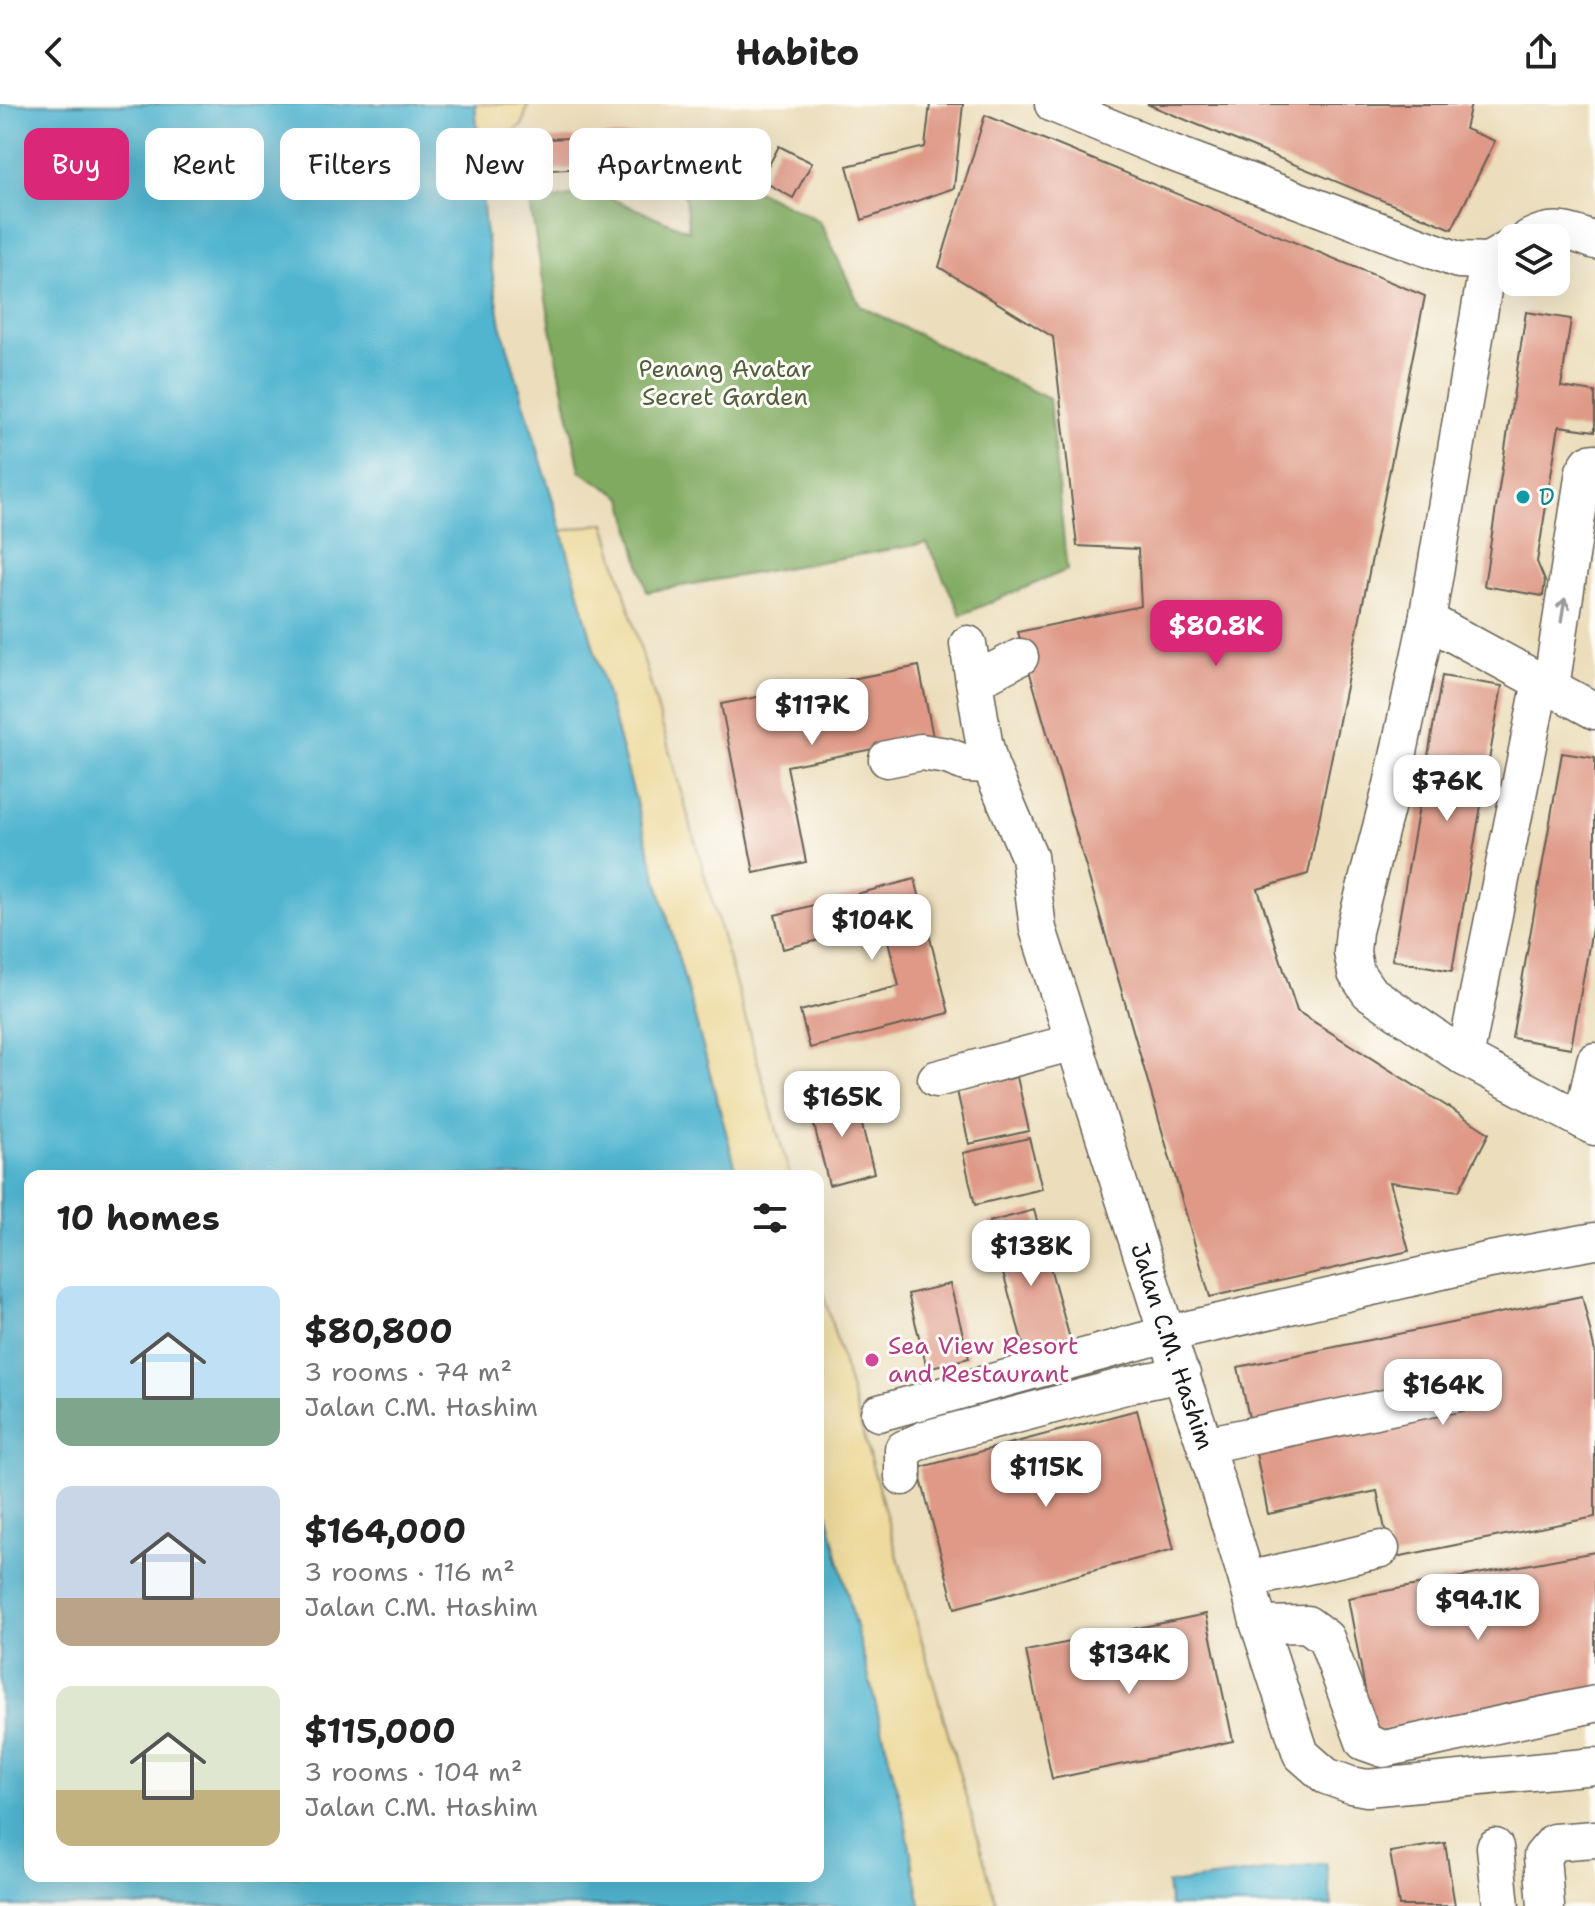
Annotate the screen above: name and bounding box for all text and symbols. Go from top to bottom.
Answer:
text: Habito [735,28,860,77]
icon: back [32,30,76,74]
icon: share [1519,30,1563,74]
chip: Buy [24,128,129,200]
chip: Rent [145,128,264,200]
chip: Filters [280,128,420,200]
chip: New [436,128,553,200]
chip: Apartment [569,128,771,200]
map controls [1498,224,1570,296]
button: layers [1498,224,1570,296]
park label: Penang Avatar Secret Garden [638,353,812,413]
place label: D [1539,481,1555,513]
marker: D [1514,488,1532,506]
one-way arrow [1556,598,1571,623]
pin: $80.8K [1151,600,1281,668]
text: $80.8K [1168,608,1264,643]
pin: $117K [756,679,868,747]
text: $117K [774,687,850,722]
pin: $76K [1400,755,1494,823]
text: $76K [1411,763,1483,798]
pin: $104K [816,894,928,962]
text: $104K [831,902,913,937]
pin: $165K [786,1071,898,1139]
text: $165K [802,1079,882,1114]
text: 10 homes [56,1195,220,1241]
icon: filters [748,1196,792,1240]
pin: $138K [975,1220,1087,1288]
text: $138K [990,1228,1072,1263]
street label: Jalan C.M. Hashim [1123,1239,1221,1454]
text: $80,800 [304,1308,453,1354]
icon: home [120,1318,216,1414]
place label: Sea View Resort and Restaurant [888,1330,1078,1390]
marker: Sea View Resort and Restaurant [863,1351,881,1369]
text: 3 rooms · 74 m² [304,1354,512,1389]
pin: $164K [1387,1359,1499,1427]
text: $164K [1402,1367,1484,1402]
text: Jalan C.M. Hashim [304,1389,538,1424]
pin: $115K [990,1441,1102,1509]
text: $115K [1009,1449,1083,1484]
text: $164,000 [304,1508,466,1554]
icon: home [120,1518,216,1614]
text: 3 rooms · 116 m² [304,1554,515,1589]
pin: $94.1K [1413,1574,1543,1642]
text: $94.1K [1435,1582,1521,1617]
text: Jalan C.M. Hashim [304,1589,538,1624]
pin: $134K [1073,1628,1185,1696]
text: $134K [1088,1636,1170,1671]
text: $115,000 [304,1708,456,1754]
icon: home [120,1718,216,1814]
text: 3 rooms · 104 m² [304,1754,523,1789]
text: Jalan C.M. Hashim [304,1789,538,1824]

